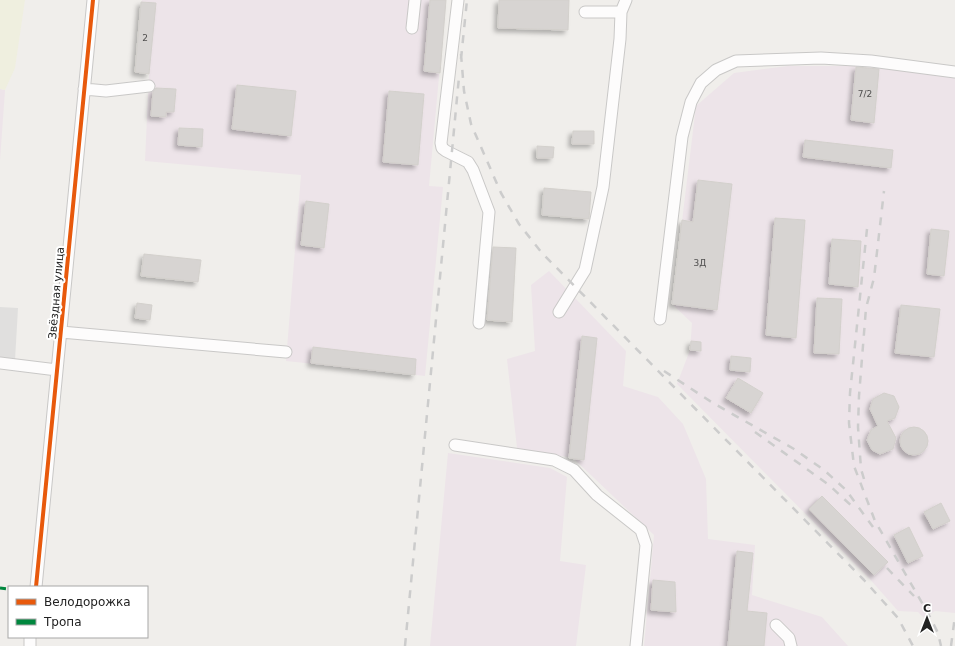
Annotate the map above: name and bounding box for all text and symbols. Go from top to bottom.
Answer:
house number: 2 [142,33,148,43]
house number: 7/2 [858,89,872,99]
street label: Звёздная улица [46,246,67,340]
house number: 3Д [694,258,706,268]
legend [8,586,148,638]
text: Велодорожка [44,595,131,609]
north arrow [907,598,947,638]
text: С [923,602,931,615]
text: Тропа [43,615,82,629]

